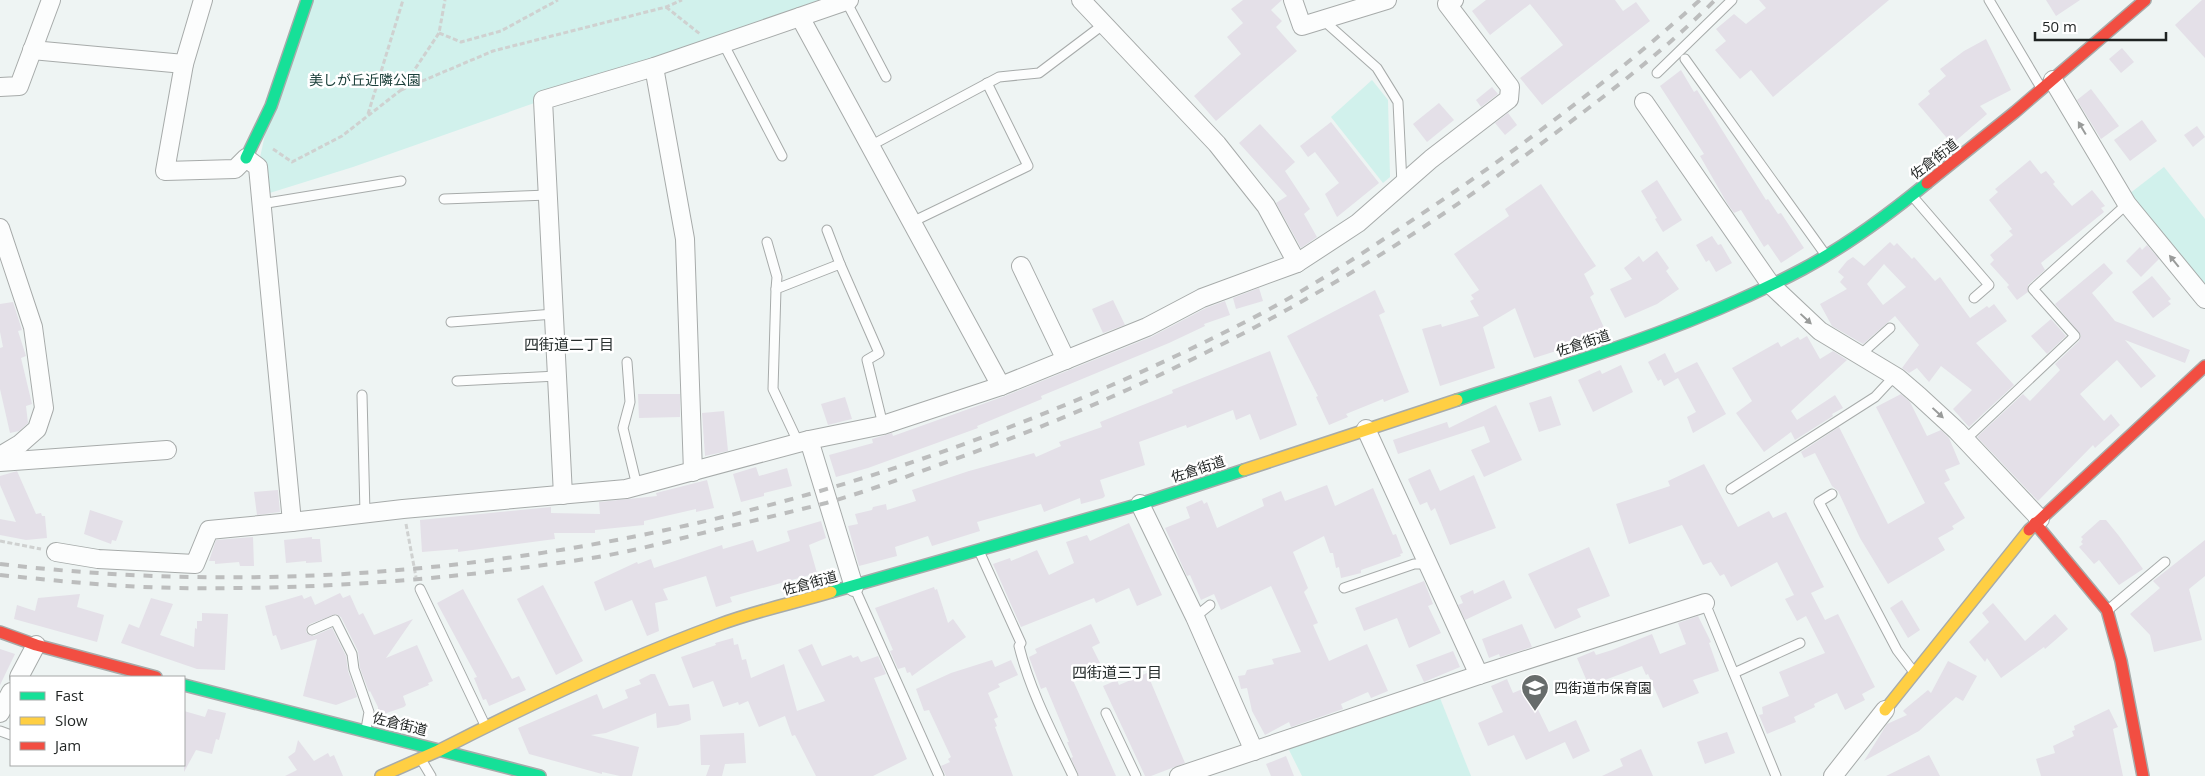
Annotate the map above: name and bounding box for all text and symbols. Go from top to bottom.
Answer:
scale bar [2035,10,2166,42]
text: 50 m [2042,16,2077,36]
park label: 美しが丘近隣公園 [309,70,421,89]
one-way arrow [2077,122,2086,135]
street label: 佐倉街道 [1906,134,1962,183]
one-way arrow [2169,255,2180,268]
one-way arrow [1800,313,1812,325]
street label: 佐倉街道 [1553,325,1612,360]
district label: 四街道二丁目 [524,334,614,354]
one-way arrow [1931,407,1943,419]
street label: 佐倉街道 [1168,451,1227,486]
street label: 佐倉街道 [780,566,839,599]
district label: 四街道三丁目 [1072,662,1162,682]
school or university icon: 四街道市保育園 [1520,673,1550,712]
legend [10,676,185,766]
place label: 四街道市保育園 [1554,678,1652,697]
text: Fast [55,685,84,705]
street label: 佐倉街道 [371,708,430,740]
text: Slow [55,710,88,730]
text: Jam [53,735,81,755]

